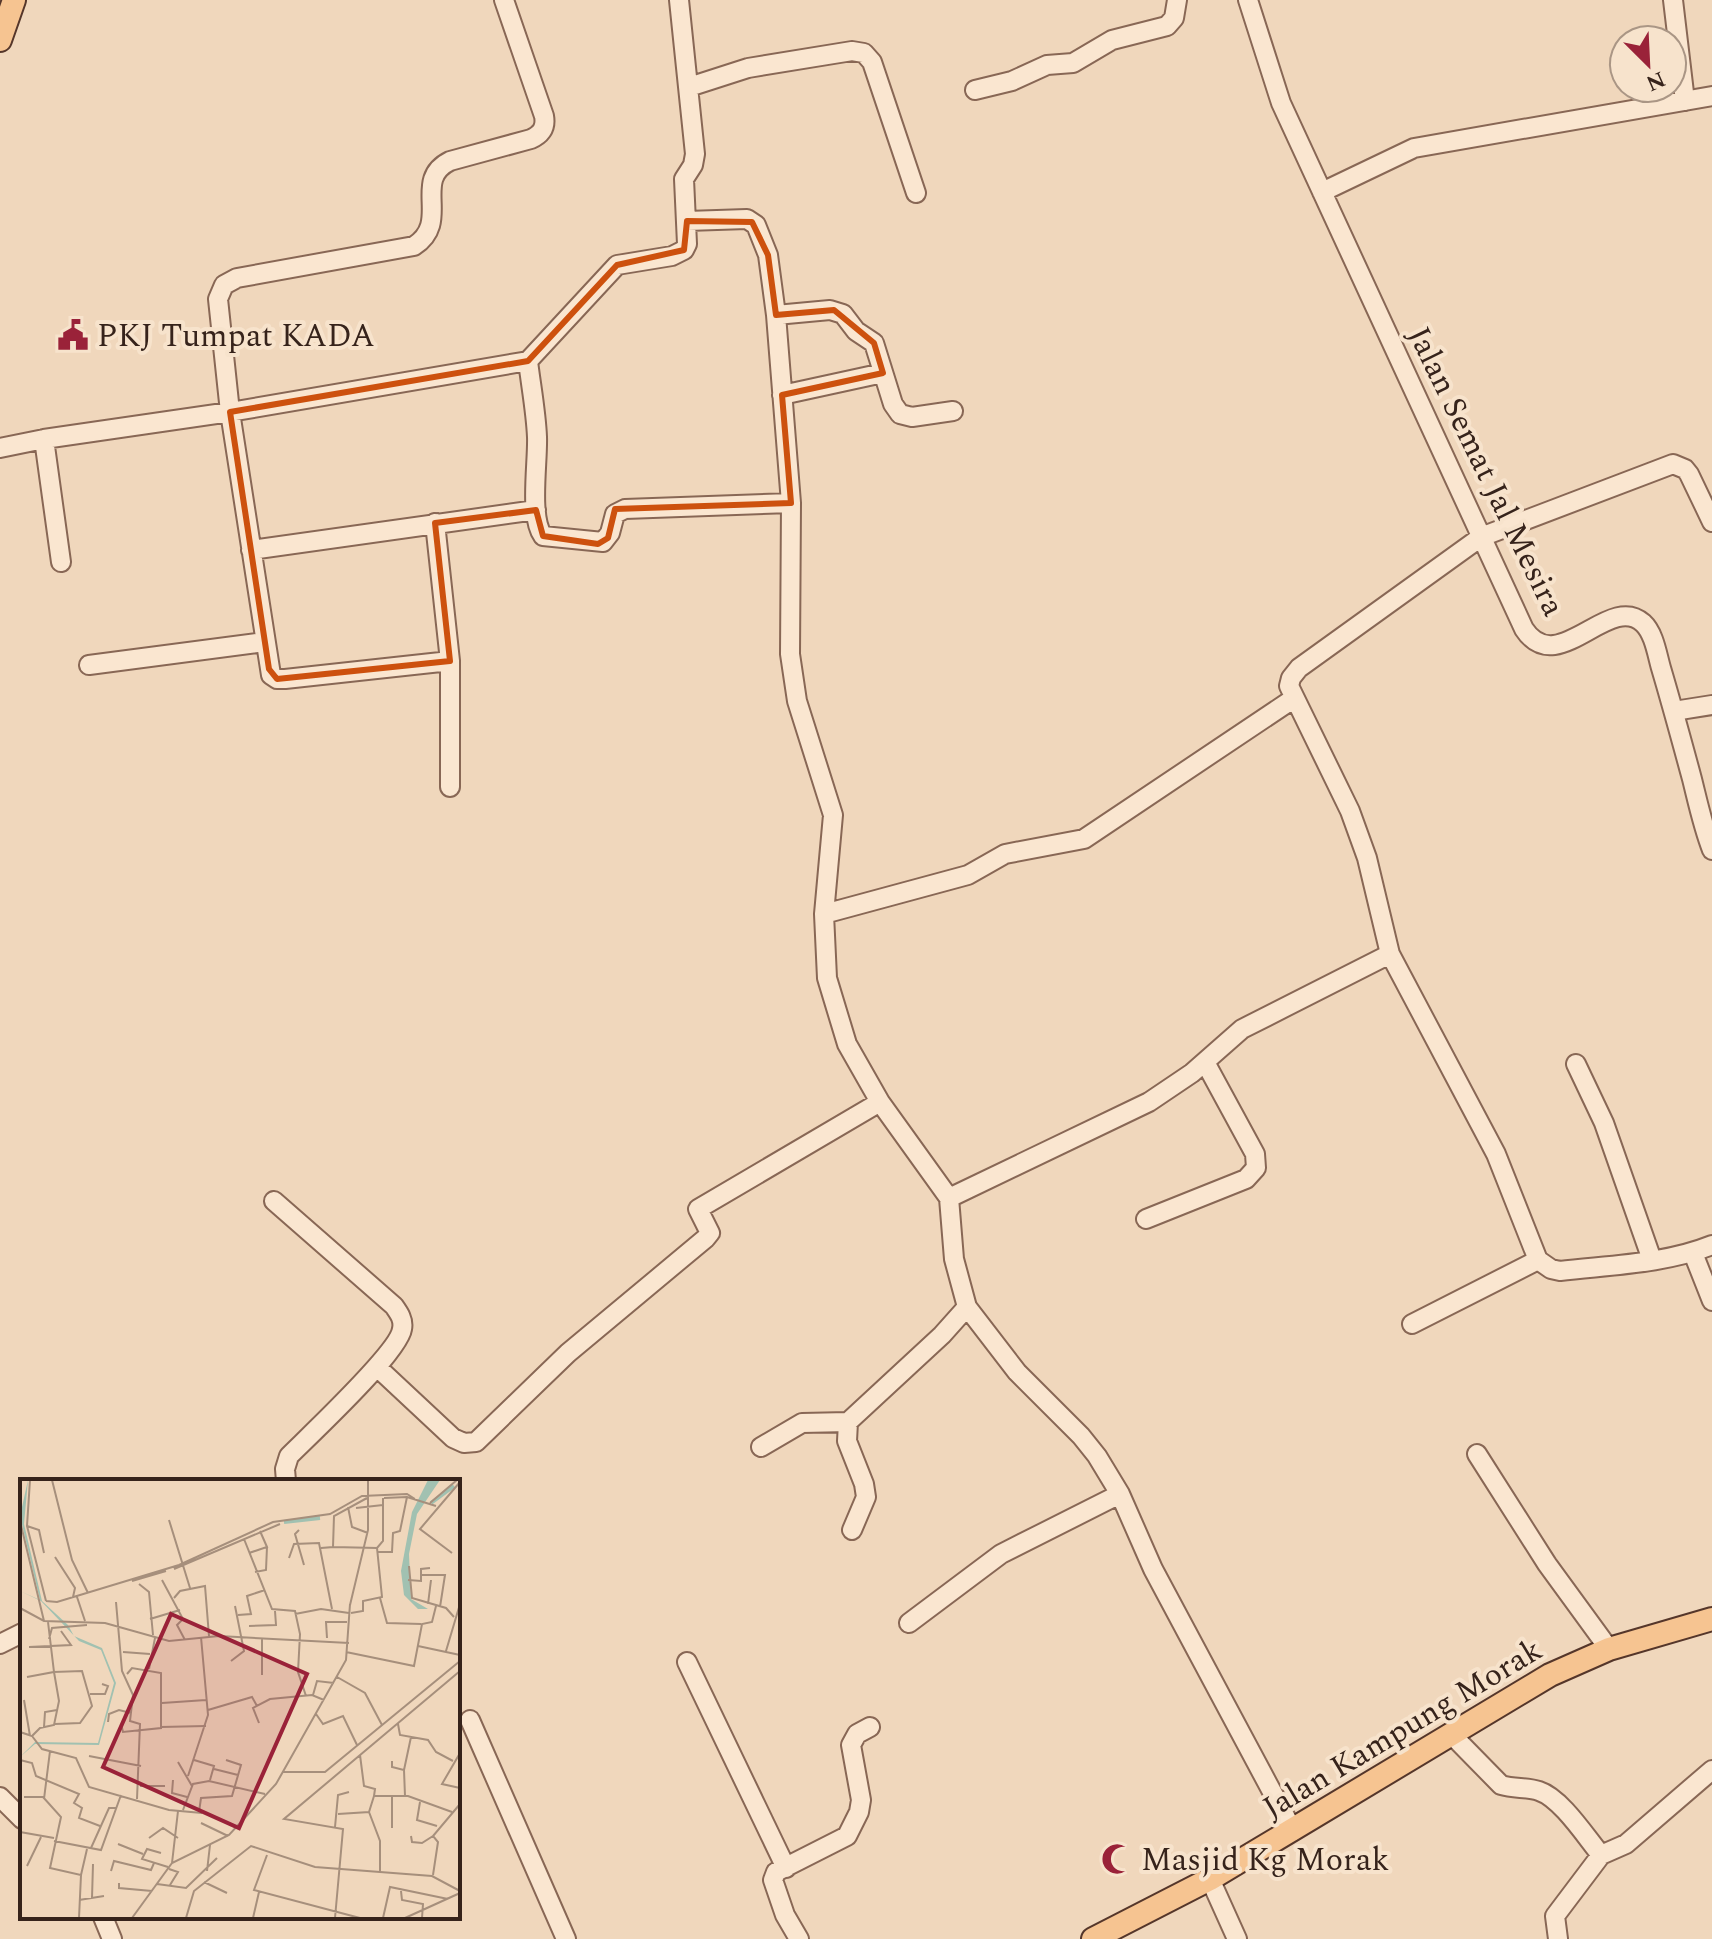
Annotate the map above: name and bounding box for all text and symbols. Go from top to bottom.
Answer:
north arrow [1608,24,1688,104]
text: N [1641,62,1670,100]
place label: PKJ Tumpat KADA [97,312,375,361]
public building icon: PKJ Tumpat KADA [56,318,90,352]
street label: Jalan Semat Jal Mesira [1394,318,1577,625]
inset map [20,1479,460,1919]
street label: Jalan Kampung Morak [1254,1626,1552,1832]
place label: Masjid Kg Morak [1141,1836,1389,1885]
mosque icon: Masjid Kg Morak [1100,1842,1134,1876]

